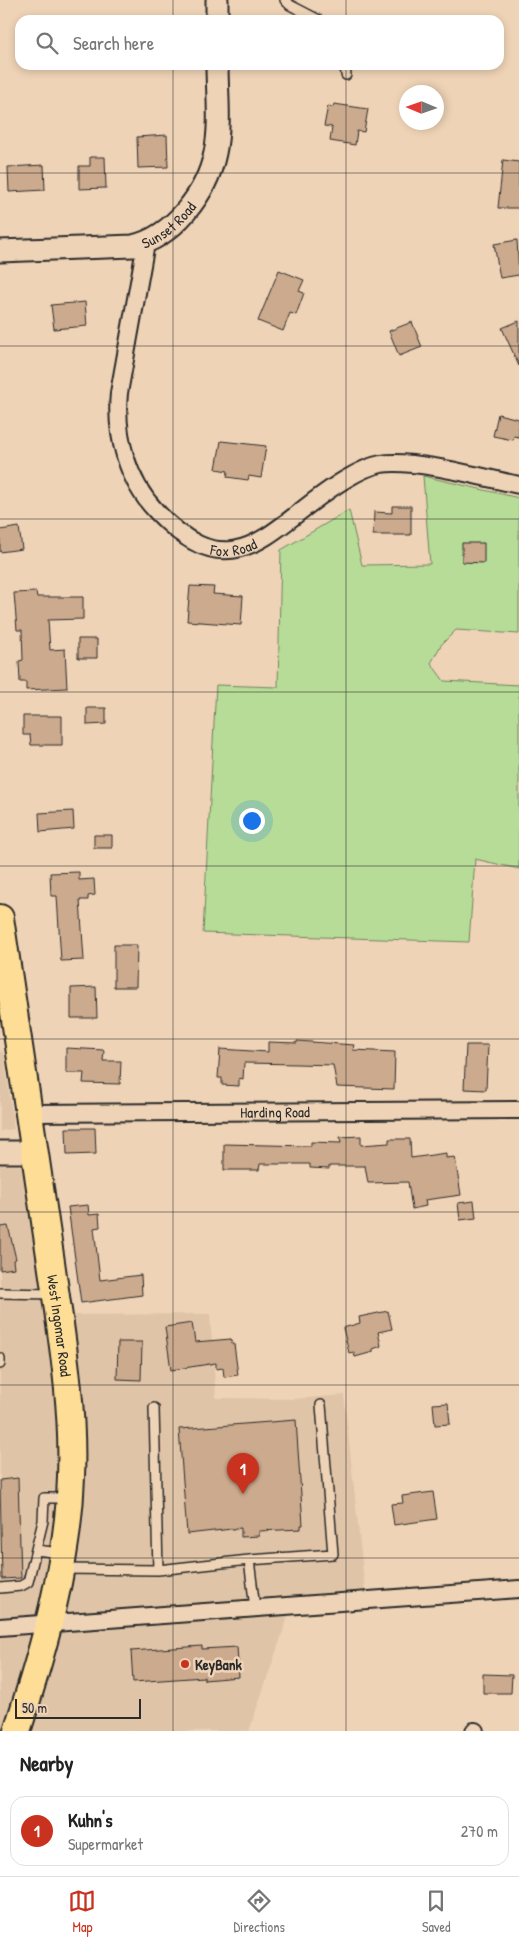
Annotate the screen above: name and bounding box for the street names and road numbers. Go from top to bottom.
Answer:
street label: Sunset Road [138,197,200,253]
street label: Fox Road [208,533,260,561]
street label: Harding Road [240,1101,310,1122]
street label: West Ingomar Road [42,1273,77,1378]

